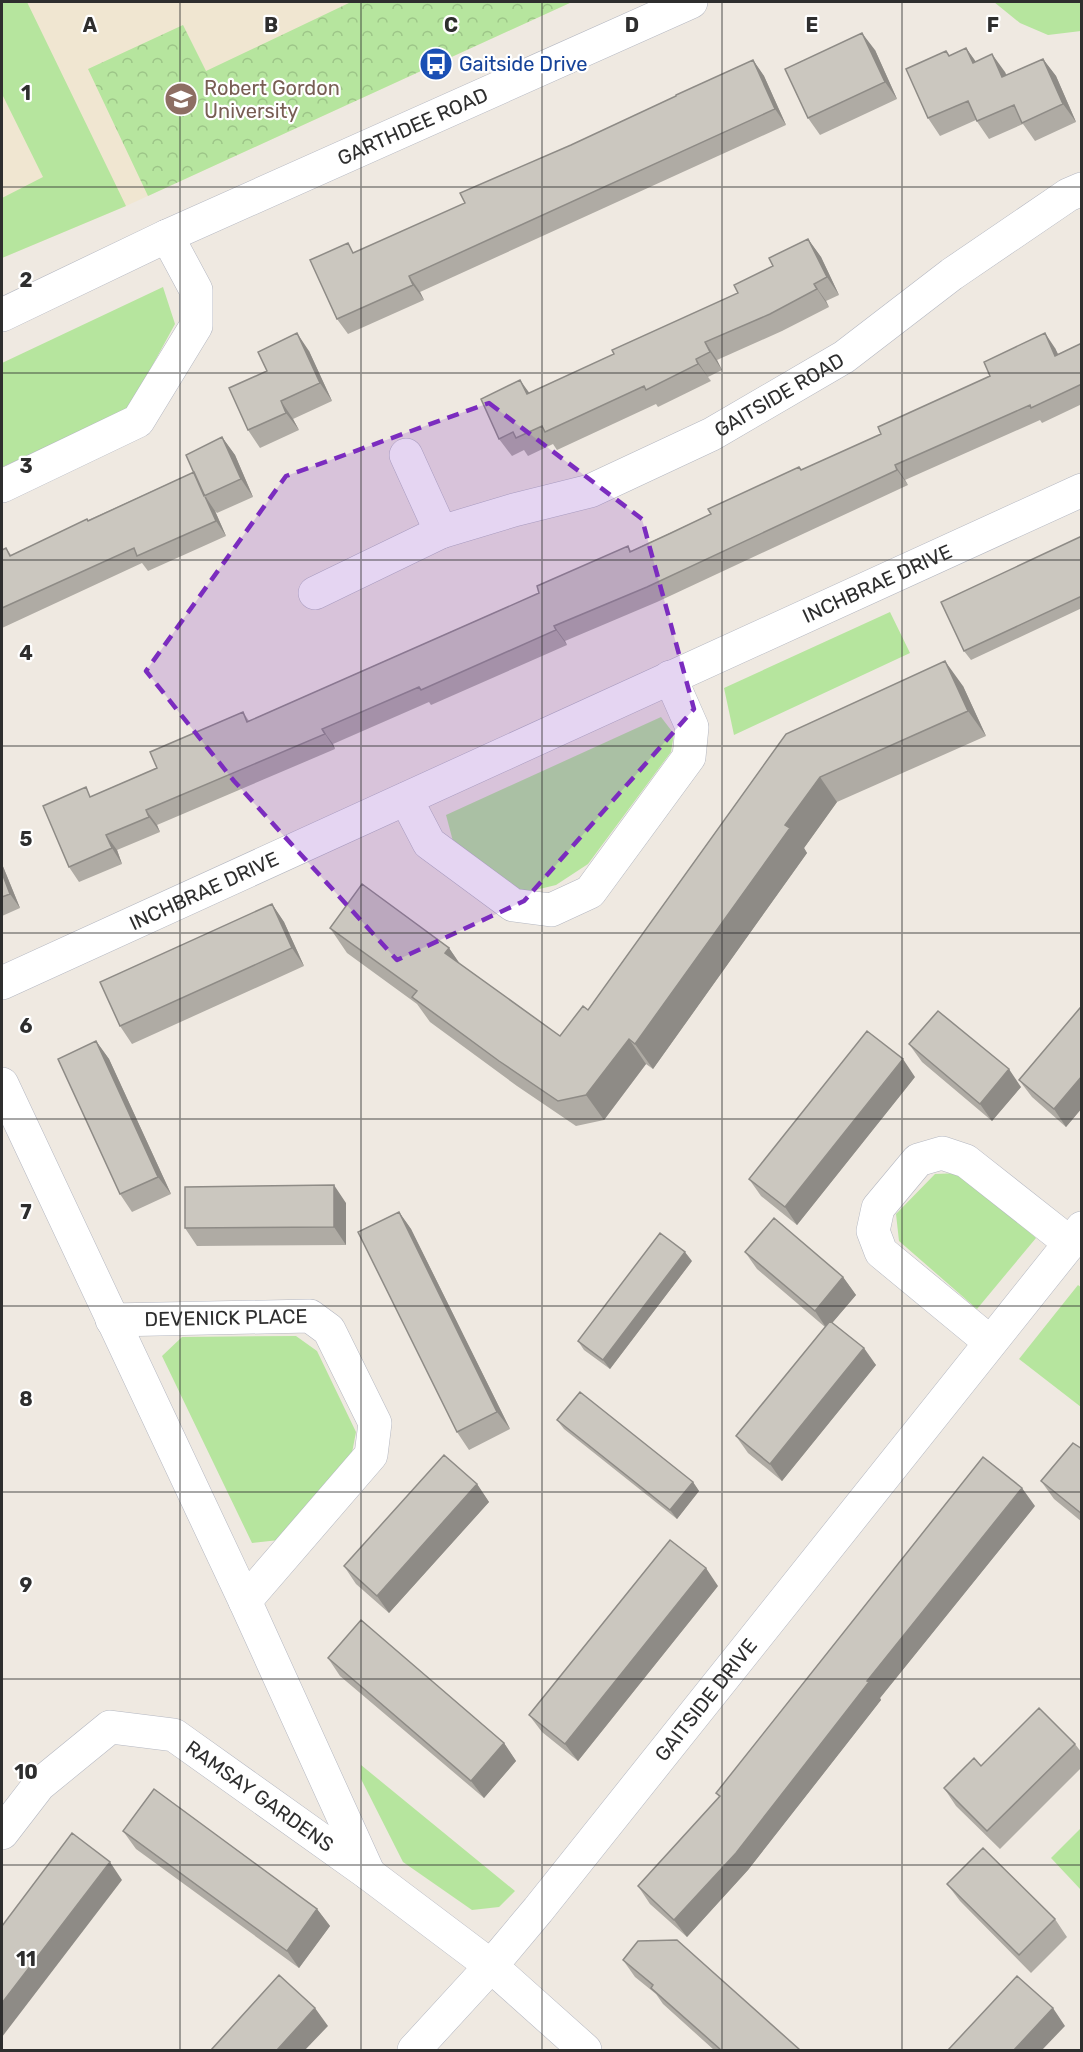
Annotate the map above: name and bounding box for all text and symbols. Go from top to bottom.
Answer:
text: A [83,13,98,37]
text: B [264,13,278,37]
text: C [444,13,458,37]
text: D [625,13,639,37]
text: E [806,13,818,37]
text: F [987,13,999,37]
bus stop icon: Gaitside Drive [418,46,454,82]
place label: Gaitside Drive [459,52,588,76]
place label: Robert Gordon University [204,76,340,123]
text: 1 [21,81,31,105]
school or university icon: Robert Gordon University [163,81,199,117]
street label: GARTHDEE ROAD [334,82,492,170]
text: 2 [20,268,33,292]
street label: GAITSIDE ROAD [710,348,848,442]
text: 3 [19,454,33,478]
street label: INCHBRAE DRIVE [799,539,956,628]
text: 4 [19,641,33,665]
text: 5 [20,827,33,851]
street label: INCHBRAE DRIVE [126,846,282,935]
text: 6 [19,1014,33,1038]
text: 7 [20,1200,32,1224]
street label: DEVENICK PLACE [144,1304,308,1331]
text: 8 [19,1387,33,1411]
text: 9 [20,1573,33,1597]
street label: GAITSIDE DRIVE [650,1634,762,1766]
street label: RAMSAY GARDENS [181,1735,338,1857]
text: 10 [14,1760,38,1784]
text: 11 [16,1947,36,1971]

